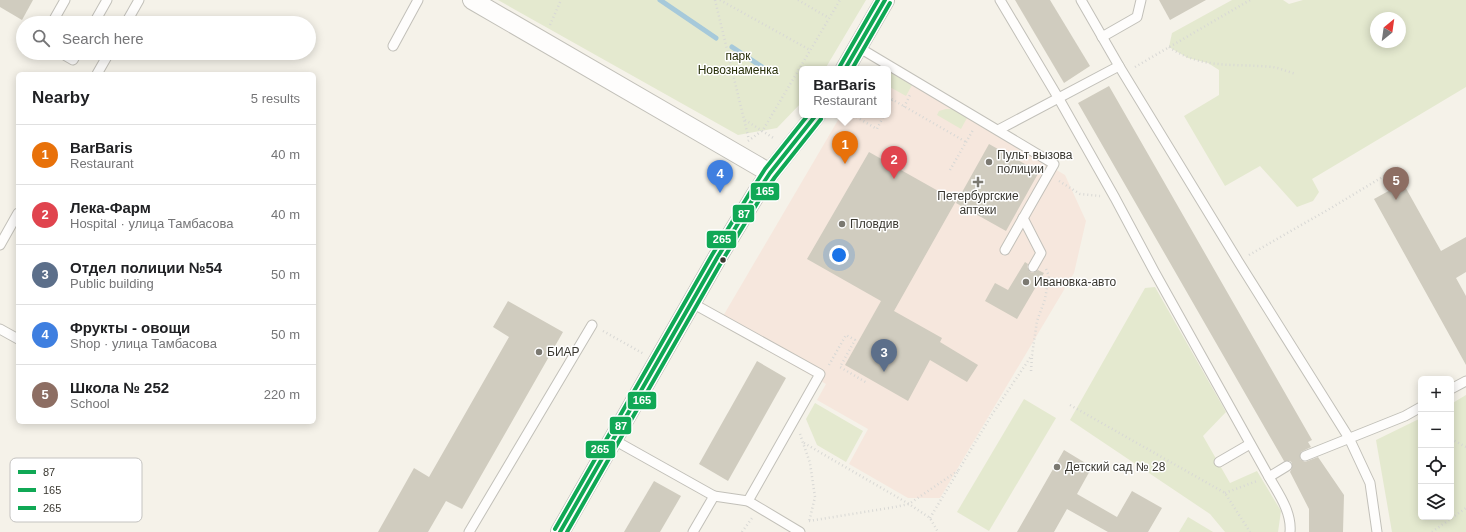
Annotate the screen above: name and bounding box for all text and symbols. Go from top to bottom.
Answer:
north arrow [1370,12,1406,48]
search box [16,16,316,60]
icon: search [30,27,52,49]
text: Search here [62,30,144,47]
park label: парк Новознаменка [698,49,779,77]
popup [799,66,891,118]
text: BarBaris [813,76,876,93]
text: Nearby [32,88,90,107]
text: 5 results [251,91,300,106]
text: Restaurant [813,93,877,108]
pin: 1 [832,131,858,164]
text: BarBaris [70,139,133,156]
pin: 2 [881,146,907,179]
text: 1 [41,147,49,162]
text: 40 m [271,147,300,162]
place label: Пульт вызова полиции [997,148,1073,176]
text: Restaurant [70,156,134,171]
marker: Пульт вызова полиции [984,157,994,167]
pin: 4 [707,160,733,193]
pin: 5 [1383,167,1409,200]
marker: Петербургские аптеки [973,177,983,187]
line badge: 165 [750,182,780,201]
text: 165 [756,185,774,197]
place label: Петербургские аптеки [937,189,1019,217]
text: Лека-Фарм [70,199,151,216]
line badge: 87 [732,204,755,223]
text: 2 [41,207,49,222]
text: 40 m [271,207,300,222]
text: 87 [738,208,750,220]
text: Hospital · улица Тамбасова [70,216,234,231]
place label: Пловдив [850,217,899,231]
marker: Пловдив [837,219,847,229]
line badge: 265 [706,230,737,249]
text: 265 [713,233,731,245]
your location [829,245,849,265]
unlabelled marker [718,255,728,265]
text: Отдел полиции №54 [70,259,222,276]
text: 3 [41,267,49,282]
text: 50 m [271,267,300,282]
place label: Ивановка-авто [1034,275,1117,289]
text: Public building [70,276,154,291]
marker: Ивановка-авто [1021,277,1031,287]
text: Фрукты - овощи [70,319,190,336]
text: 4 [41,327,49,342]
text: 50 m [271,327,300,342]
text: Shop · улица Тамбасова [70,336,217,351]
pin: 3 [871,339,897,372]
place label: БИАР [547,345,580,359]
marker: БИАР [534,347,544,357]
map controls [1418,376,1454,520]
button: + [1418,376,1454,412]
text: Школа № 252 [70,379,169,396]
text: 5 [41,387,49,402]
text: 220 m [264,387,300,402]
line badge: 165 [627,391,657,410]
text: 165 [633,394,651,406]
text: School [70,396,110,411]
button: − [1418,412,1454,448]
line badge: 87 [609,416,632,435]
text: 87 [615,420,627,432]
line badge: 265 [585,440,616,459]
text: 265 [591,443,609,455]
button: locate [1418,448,1454,484]
legend [10,458,142,522]
place label: Детский сад № 28 [1065,460,1166,474]
marker: Детский сад № 28 [1052,462,1062,472]
text: 87 [43,466,55,478]
text: 165 [43,484,61,496]
button: layers [1418,484,1454,520]
text: 265 [43,502,61,514]

